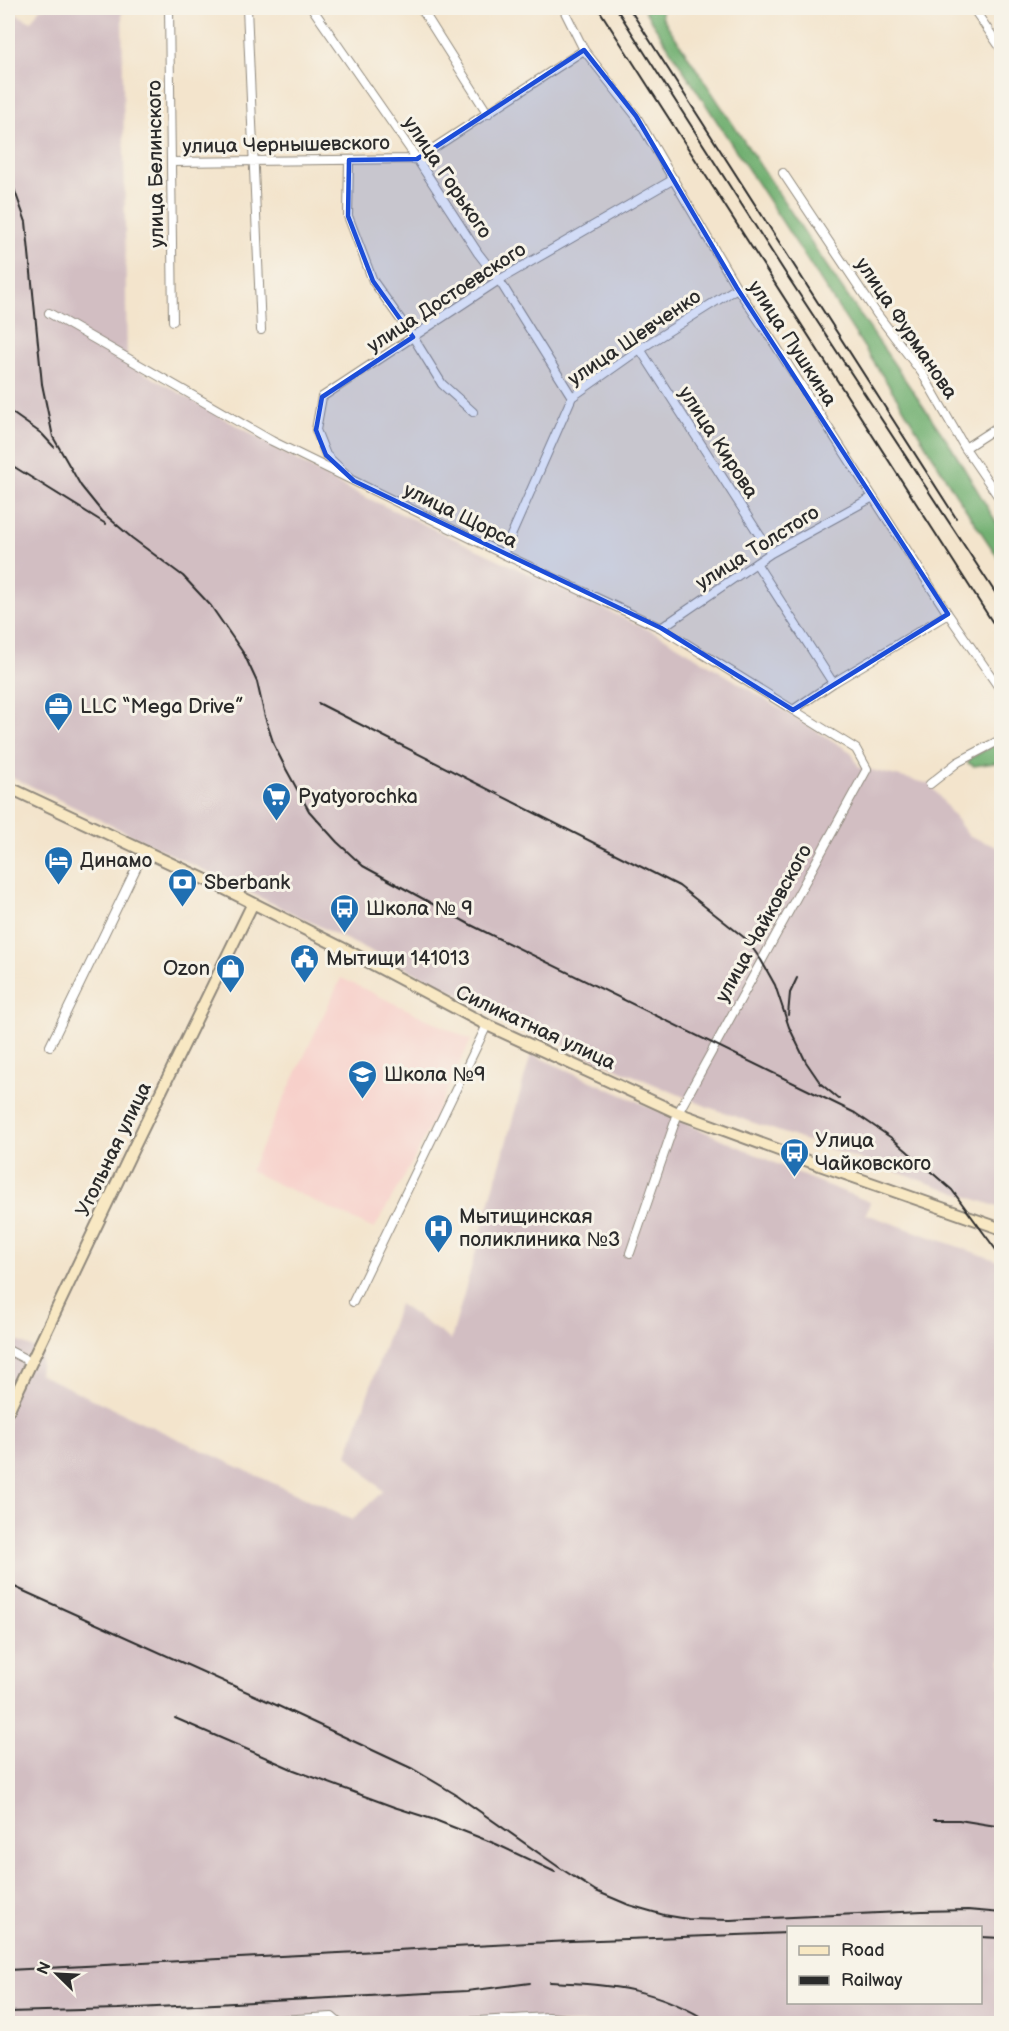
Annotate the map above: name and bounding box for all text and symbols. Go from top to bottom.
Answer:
street label: улица Белинского [143,80,169,248]
street label: улица Горького [398,112,497,243]
street label: улица Чернышевского [182,131,390,159]
street label: улица Достоевского [363,238,530,358]
street label: улица Фурманова [850,253,963,404]
street label: улица Пушкина [743,276,842,411]
street label: улица Шевченко [563,284,706,391]
street label: улица Кирова [673,382,763,503]
street label: улица Щорса [400,478,522,554]
street label: улица Толстого [691,500,824,595]
office icon: LLC “Mega Drive” [43,690,75,732]
place label: LLC “Mega Drive” [80,695,243,719]
supermarket icon: Pyatyorochka [261,780,293,822]
place label: Pyatyorochka [298,785,418,809]
street label: улица Чайковского [711,840,817,1007]
hotel icon: Динамо [43,844,75,886]
place label: Динамо [80,849,152,873]
bank icon: Sberbank [167,866,199,908]
place label: Sberbank [204,871,290,895]
bus stop icon: Школа № 9 [329,892,361,934]
place label: Школа № 9 [366,897,473,921]
public building icon: Мытищи 141013 [289,942,321,984]
place label: Мытищи 141013 [326,947,470,971]
shop icon: Ozon [215,952,247,994]
place label: Ozon [163,957,210,981]
street label: Силикатная улица [452,980,619,1076]
school or university icon: Школа №9 [347,1058,379,1100]
place label: Школа №9 [384,1063,486,1087]
street label: Угольная улица [71,1078,157,1221]
place label: Улица Чайковского [815,1129,931,1176]
bus stop icon: Улица Чайковского [778,1136,810,1178]
place label: Мытищинская поликлиника №3 [459,1205,620,1252]
hospital icon: Мытищинская поликлиника №3 [422,1212,454,1254]
legend [787,1926,982,2004]
text: Road [841,1940,885,1961]
north arrow [27,1944,87,2004]
text: N [34,1959,56,1978]
text: Railway [841,1970,903,1991]

